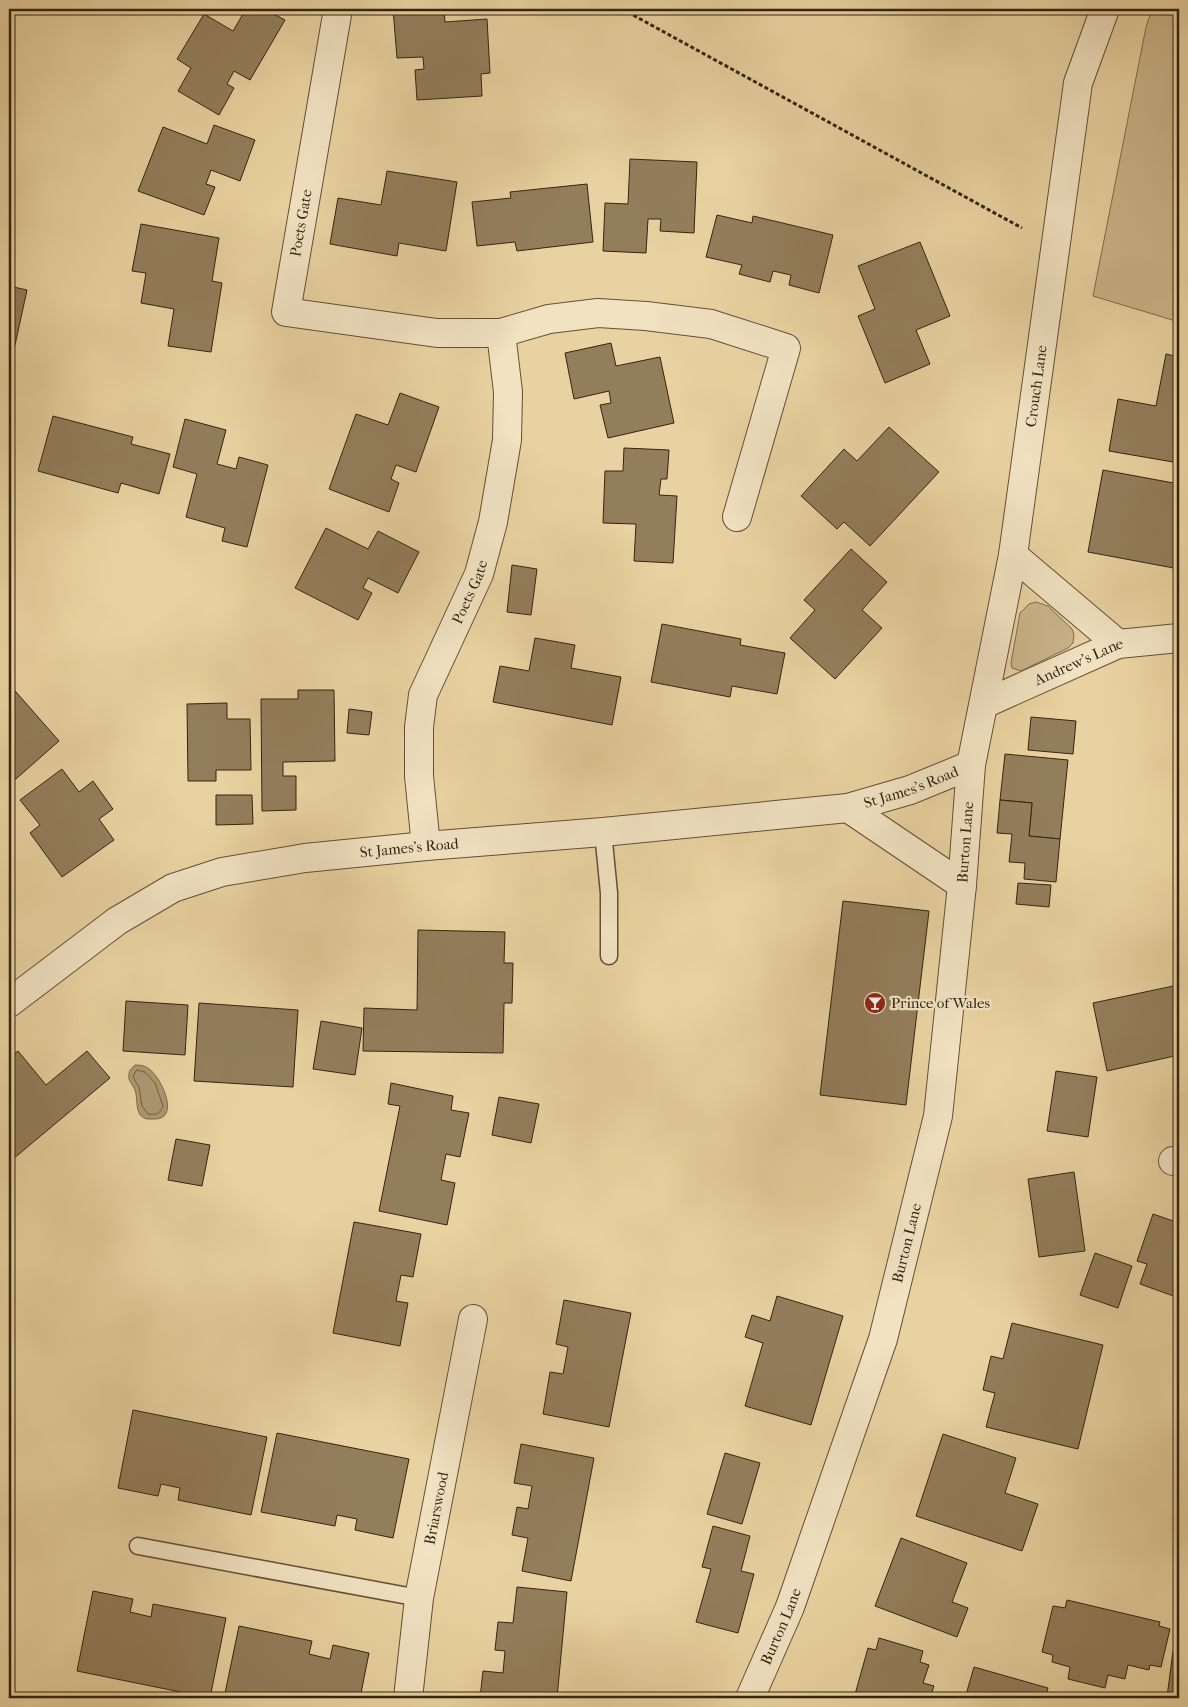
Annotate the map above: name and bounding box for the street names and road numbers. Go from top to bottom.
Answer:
street label: Poets Gate [286,187,316,258]
street label: Crouch Lane [1022,343,1051,428]
street label: Poets Gate [448,557,492,627]
street label: Andrew's Lane [1031,635,1124,690]
street label: St James's Road [862,762,962,812]
street label: Burton Lane [953,800,977,884]
street label: St James's Road [359,834,460,862]
street label: Burton Lane [888,1201,925,1285]
street label: Briarswood [421,1470,452,1546]
street label: Burton Lane [757,1585,805,1668]

